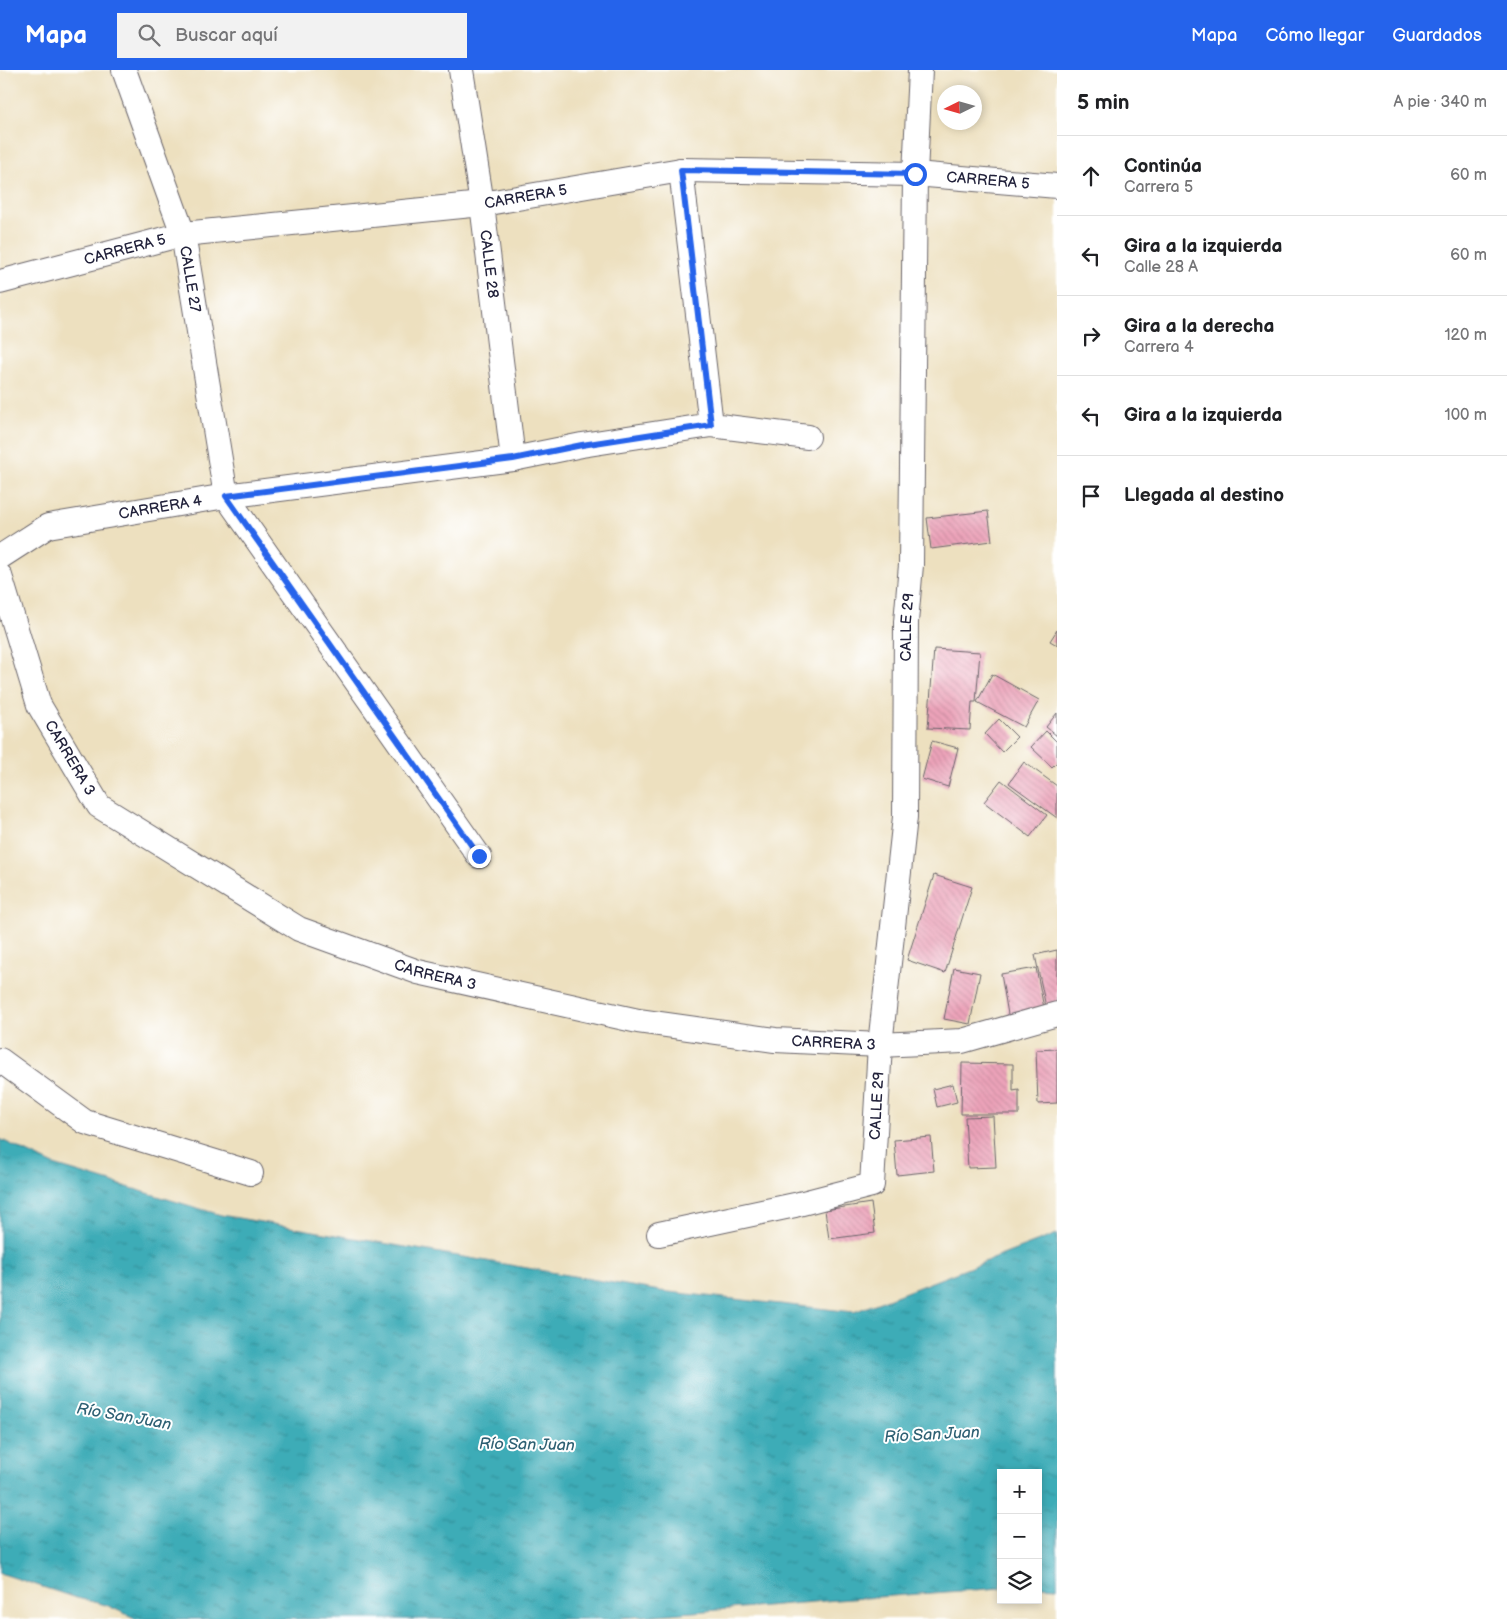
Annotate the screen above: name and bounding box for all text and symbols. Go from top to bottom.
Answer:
search box [117,13,467,58]
text: Mapa [25,21,87,50]
icon: search [135,21,163,49]
text: Buscar aquí [175,24,278,47]
text: Mapa [1191,25,1237,46]
text: Cómo llegar [1265,25,1364,46]
text: Guardados [1392,25,1482,46]
north arrow [937,85,982,130]
text: 5 min [1077,90,1130,115]
text: A pie · 340 m [1393,93,1487,112]
text: Continúa [1124,155,1202,178]
icon: ahead [1077,162,1105,190]
route start [904,163,927,186]
text: 60 m [1450,166,1487,185]
street label: CARRERA 5 [946,167,1031,193]
text: Carrera 5 [1124,178,1193,197]
street label: CARRERA 5 [483,180,568,213]
street label: CARRERA 5 [82,229,168,269]
street label: CALLE 28 [476,229,503,299]
text: Gira a la izquierda [1124,235,1282,258]
icon: left [1077,242,1105,270]
street label: CALLE 27 [176,244,205,314]
text: 60 m [1450,246,1487,265]
text: Calle 28 A [1124,258,1198,277]
text: Gira a la derecha [1124,315,1274,338]
icon: right [1077,322,1105,350]
text: 120 m [1444,326,1487,345]
text: Carrera 4 [1124,338,1194,357]
icon: left [1077,402,1105,430]
text: Gira a la izquierda [1124,404,1282,427]
text: 100 m [1444,406,1487,425]
icon: arrive [1077,482,1105,510]
text: Llegada al destino [1124,484,1284,507]
street label: CARRERA 4 [117,491,203,523]
street label: CALLE 29 [896,592,918,662]
street label: CARRERA 3 [41,717,100,799]
route end [468,845,491,868]
street label: CARRERA 3 [392,955,478,994]
street label: CARRERA 3 [791,1031,876,1054]
street label: CALLE 29 [865,1071,888,1141]
water label: Río San Juan [75,1399,173,1435]
water label: Río San Juan [884,1423,980,1447]
water label: Río San Juan [479,1435,575,1455]
map controls [997,1469,1042,1604]
button: + [997,1469,1042,1514]
button: − [997,1514,1042,1559]
button: layers [997,1559,1042,1604]

